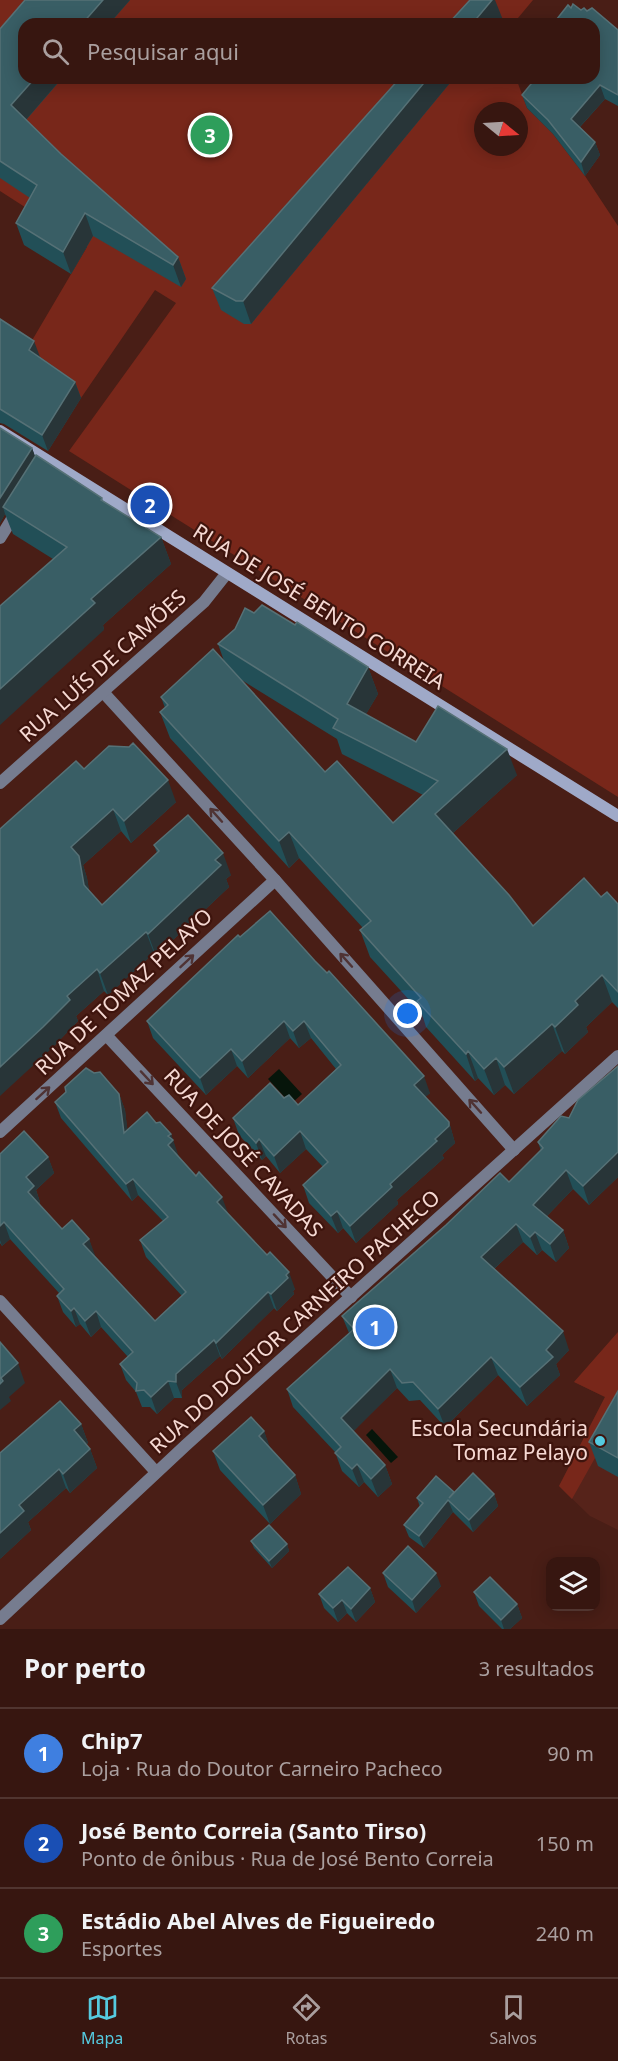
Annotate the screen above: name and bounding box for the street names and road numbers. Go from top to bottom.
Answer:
street label: RUA DE JOSÉ BENTO CORREIA [188,517,451,696]
street label: RUA LUÍS DE CAMÕES [13,583,192,748]
street label: RUA DE TOMAZ PELAYO [29,902,218,1081]
street label: RUA DE JOSÉ CAVADAS [158,1062,329,1243]
street label: RUA DO DOUTOR CARNEIRO PACHECO [143,1183,445,1459]

